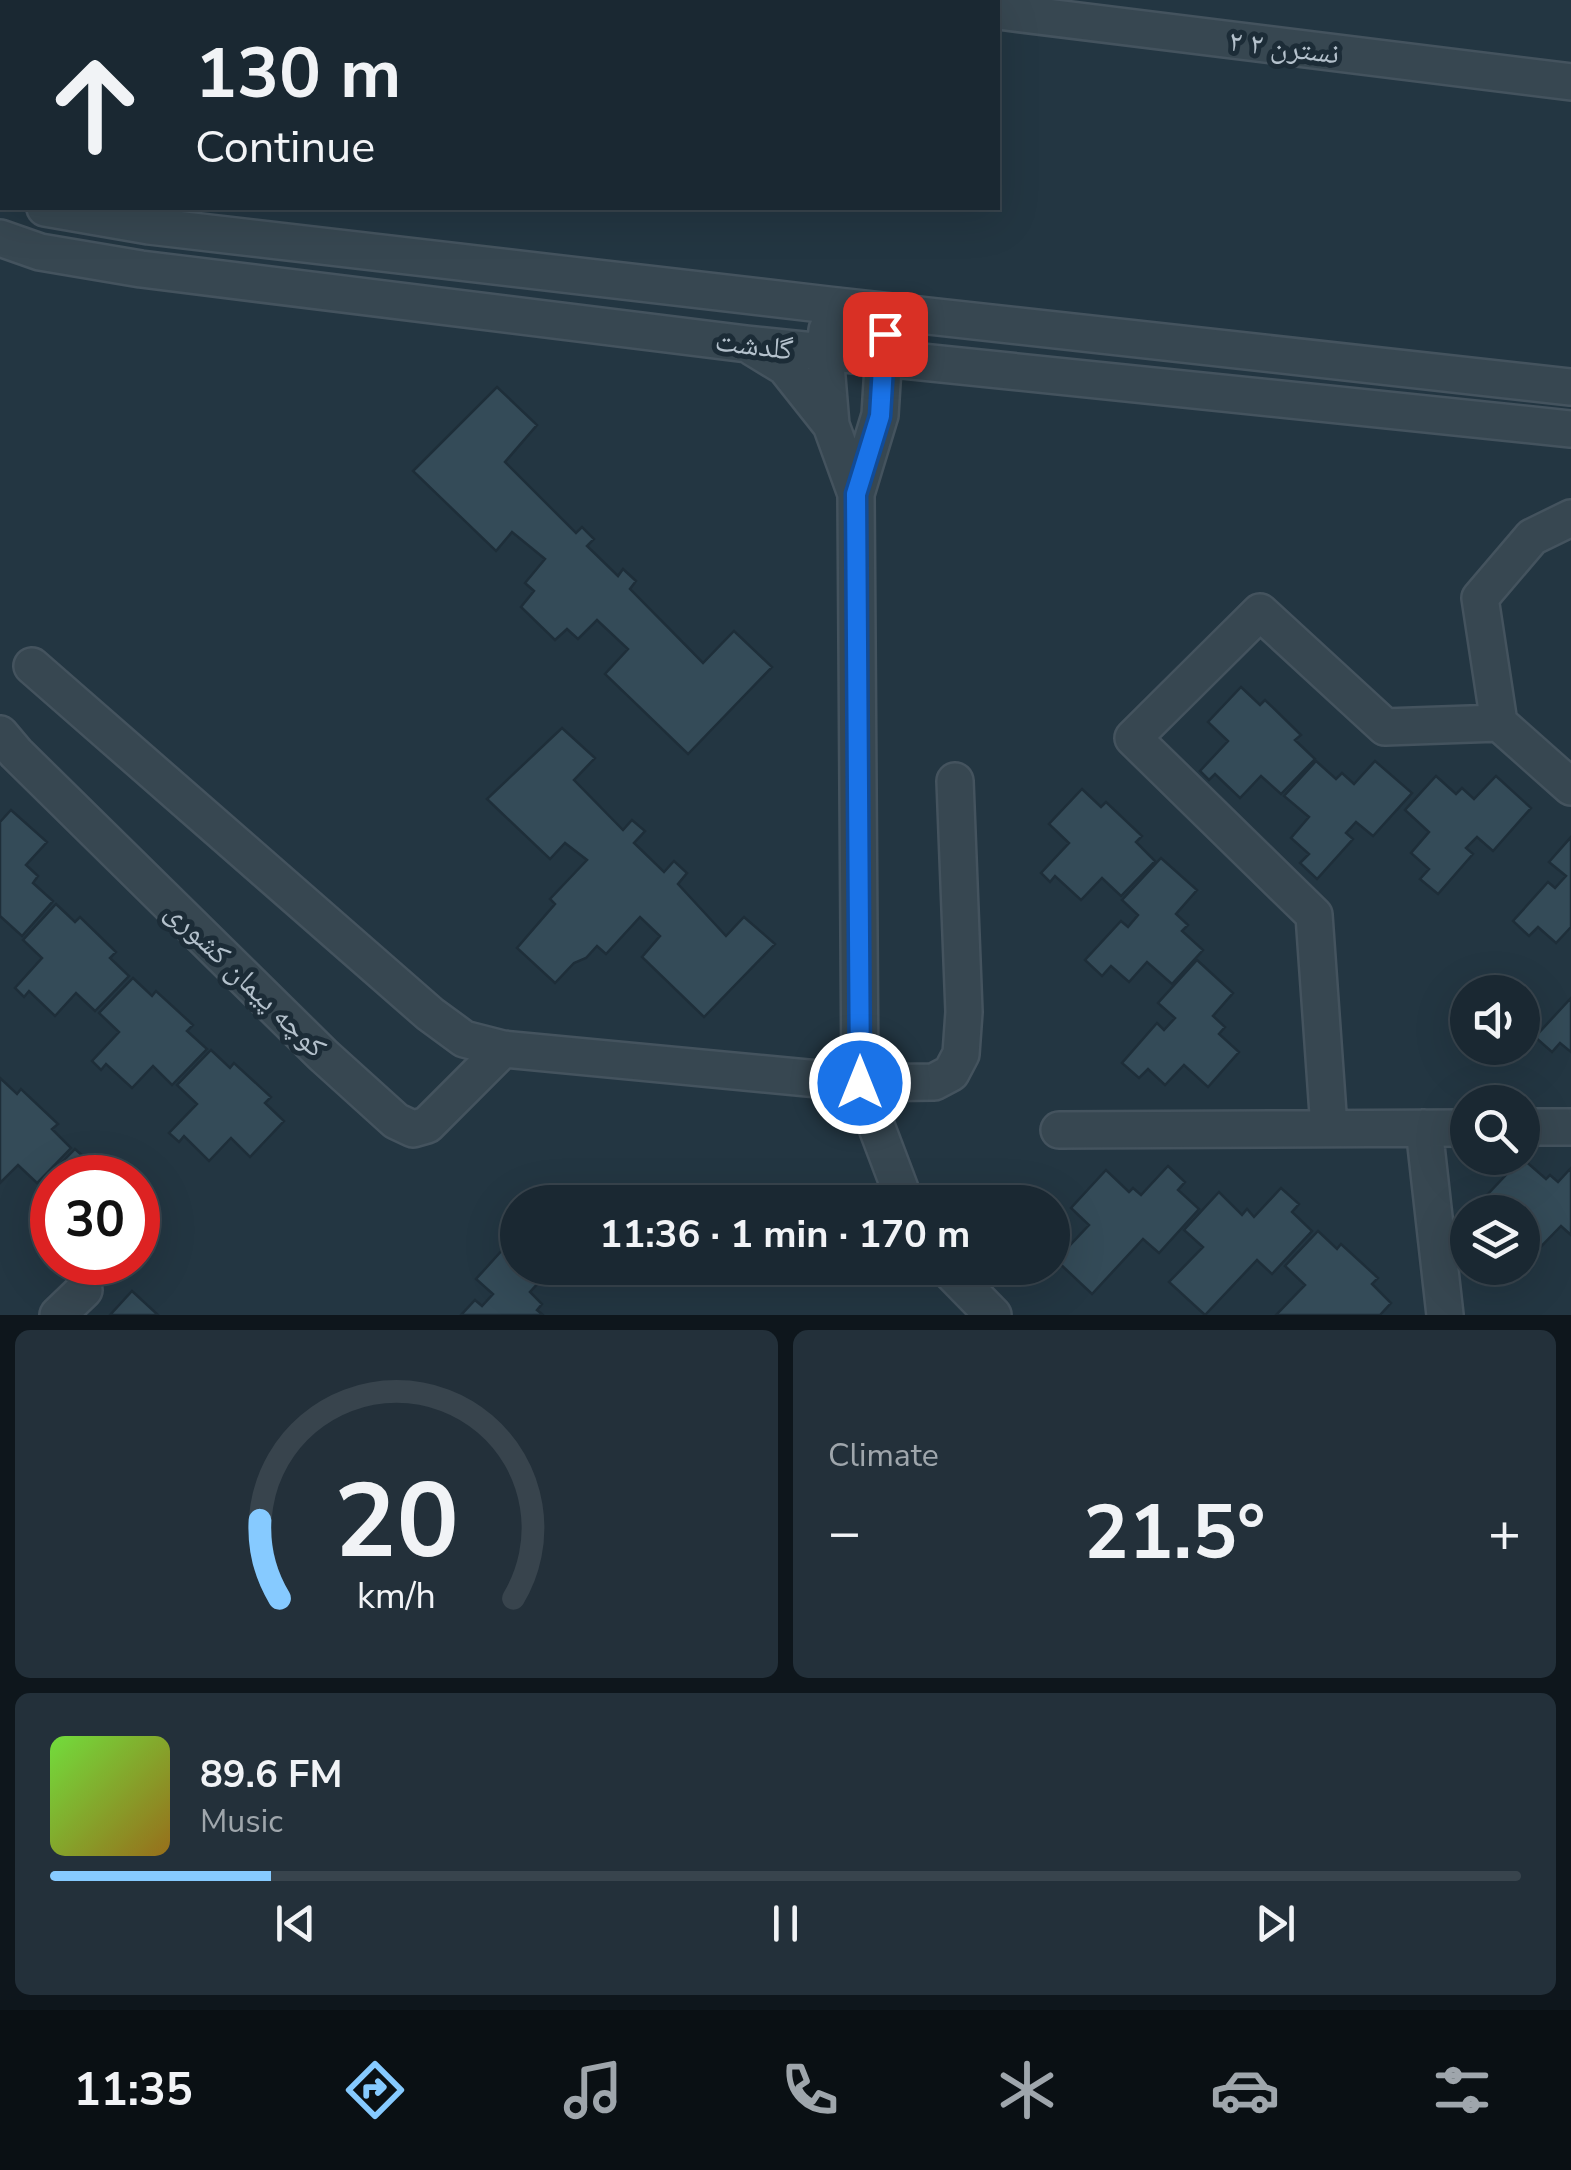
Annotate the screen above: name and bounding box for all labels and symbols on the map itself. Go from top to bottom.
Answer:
street label: ۲ نسترن ۲ [1226,20,1342,75]
pin [843,292,928,377]
street label: گلدشت [713,320,795,371]
street label: کوچه پیمان کشوری [156,892,335,1067]
position arrow [808,1031,912,1135]
speed limit sign: 30 [30,1155,160,1285]

